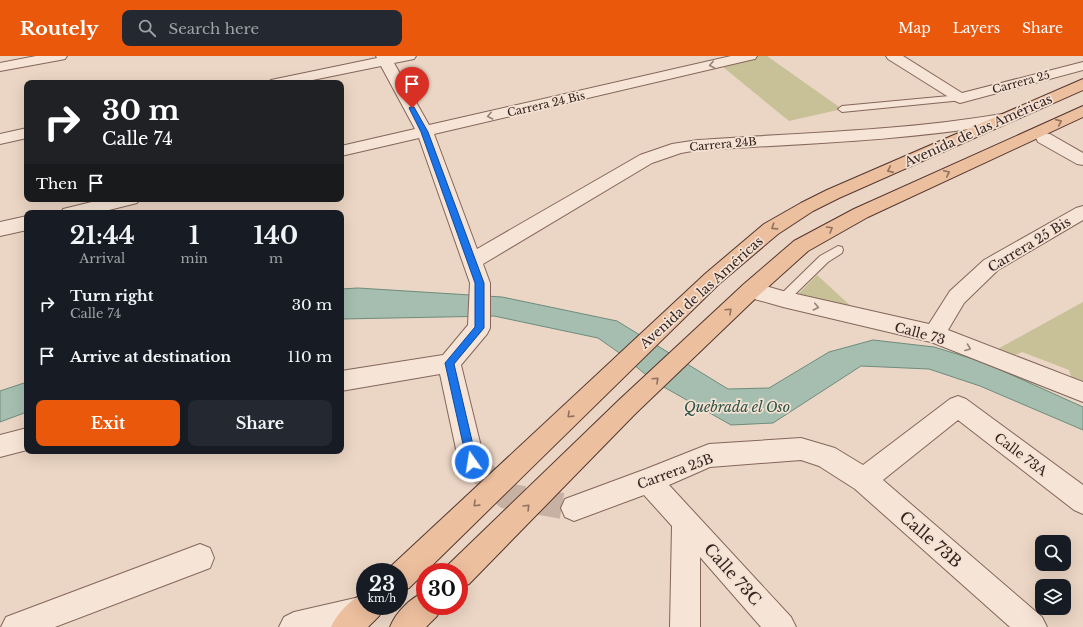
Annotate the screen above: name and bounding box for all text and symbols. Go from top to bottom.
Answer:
search box [122,10,402,46]
text: Routely [20,17,98,40]
icon: search [136,17,158,39]
text: Search here [168,19,259,38]
text: Map [898,19,931,37]
text: Layers [953,19,1000,37]
text: Share [1022,19,1063,37]
one-way arrow [709,60,715,68]
pin [395,67,429,108]
street label: Carrera 25 [991,68,1051,96]
icon: arrive [401,73,423,95]
street label: Carrera 24 Bis [506,88,586,120]
street label: Avenida de las Américas [901,90,1055,171]
text: 30 m [102,93,179,128]
icon: right [36,96,88,148]
one-way arrow [487,112,493,120]
one-way arrow [1055,118,1062,126]
text: Calle 74 [102,128,173,150]
street label: Carrera 24B [689,134,757,154]
one-way arrow [887,165,894,173]
one-way arrow [942,170,950,178]
icon: arrive [85,172,107,194]
text: Then [36,174,77,193]
street label: Carrera 25 Bis [985,213,1074,276]
text: 21:44 [70,221,135,250]
text: 1 [189,221,199,250]
text: 140 [254,221,298,250]
one-way arrow [771,222,778,230]
one-way arrow [826,227,833,234]
street label: Avenida de las Américas [635,232,767,353]
text: Arrival [79,250,125,267]
text: min [180,250,208,267]
text: m [269,250,283,267]
text: Turn right [70,286,153,305]
icon: right [36,293,58,315]
text: 30 m [292,295,332,314]
one-way arrow [813,303,819,311]
text: Calle 74 [70,305,121,322]
one-way arrow [724,308,732,316]
street label: Calle 73 [893,319,947,348]
one-way arrow [965,343,972,351]
icon: arrive [36,345,58,367]
text: Arrive at destination [70,347,231,366]
text: 110 m [288,347,332,366]
one-way arrow [651,378,659,385]
water label: Quebrada el Oso [684,398,790,416]
button: Exit [36,400,180,446]
button: Share [188,400,332,446]
one-way arrow [568,410,575,417]
street label: Calle 73A [991,429,1051,480]
position arrow [451,441,493,483]
street label: Carrera 25B [635,450,716,493]
one-way arrow [473,499,481,507]
one-way arrow [522,504,529,512]
street label: Calle 73B [896,507,966,571]
map controls [1035,535,1071,615]
button: search [1035,535,1071,571]
street label: Calle 73C [700,539,766,609]
speed limit sign: 30 [416,563,468,615]
text: 23 [369,572,395,596]
button: layers [1035,579,1071,615]
text: km/h [368,592,396,605]

